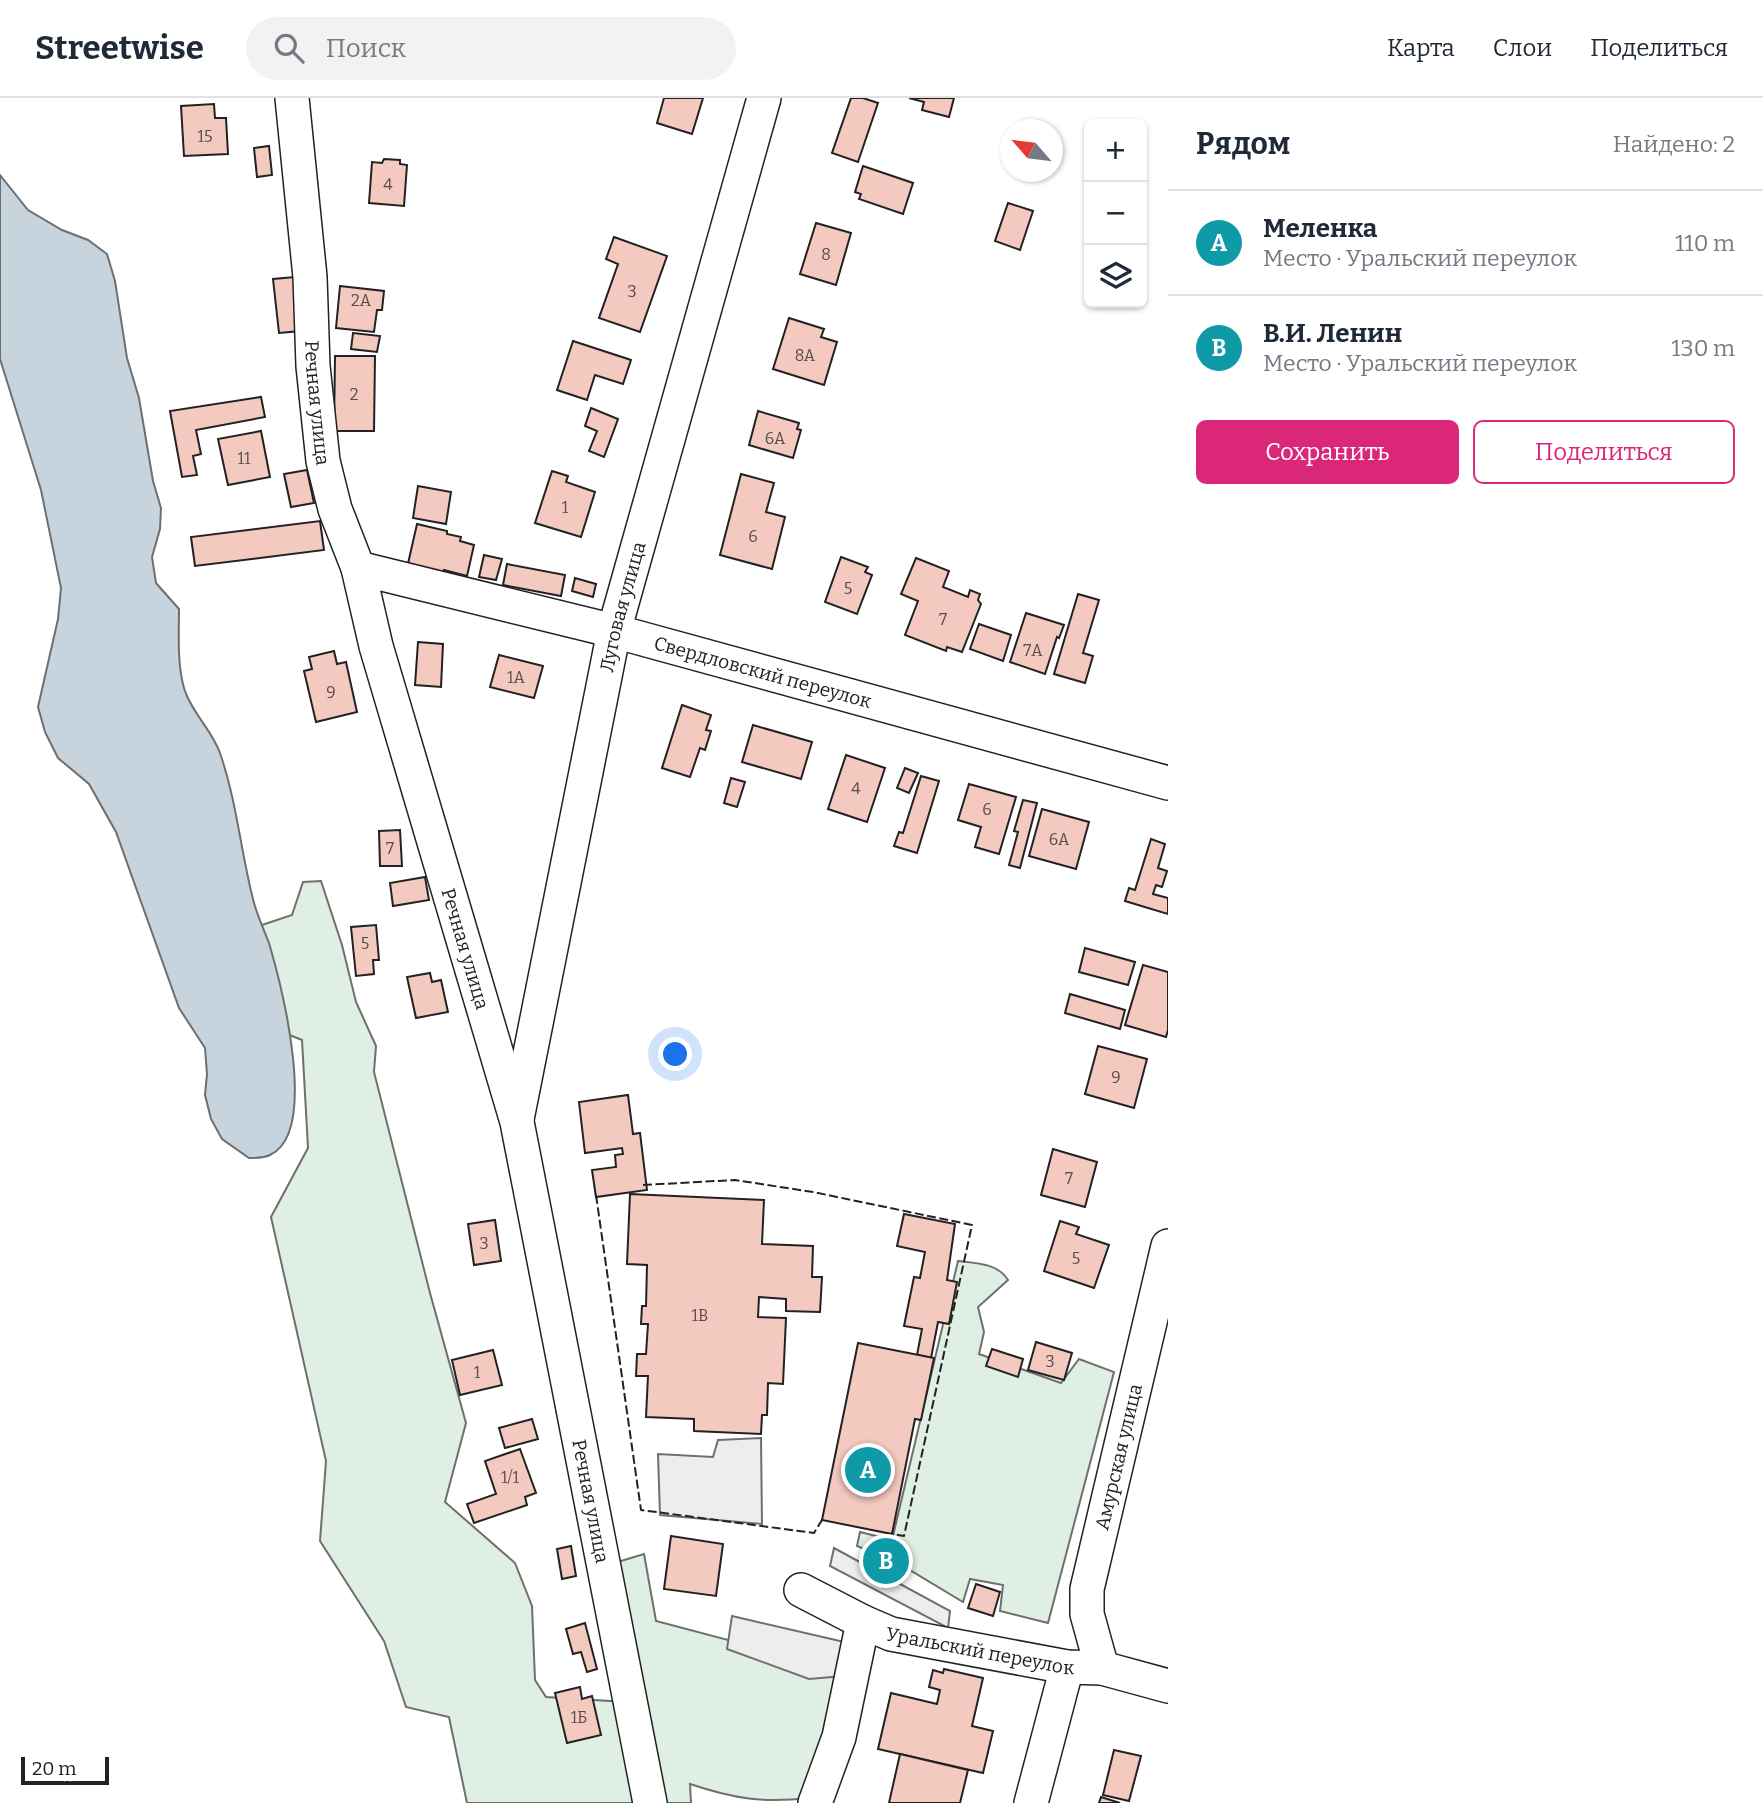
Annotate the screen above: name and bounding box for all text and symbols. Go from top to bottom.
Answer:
search box [246,17,736,80]
text: Streetwise [35,28,204,68]
icon: search [270,29,308,67]
text: Поиск [326,33,406,64]
text: Карта [1387,34,1455,62]
text: Слои [1493,34,1552,62]
text: Поделиться [1590,34,1728,62]
north arrow [1000,119,1063,182]
map controls [1084,119,1147,308]
button: + [1084,119,1147,182]
text: Рядом [1196,126,1290,162]
house number: 15 [197,127,213,146]
text: Найдено: 2 [1613,130,1735,158]
house number: 4 [383,175,393,194]
button: − [1084,182,1147,245]
text: Меленка [1263,213,1377,244]
text: A [1211,229,1227,257]
text: 110 m [1675,229,1735,257]
text: Место · Уральский переулок [1263,244,1577,272]
house number: 8 [821,245,831,264]
button: layers [1084,245,1147,308]
house number: 3 [627,282,637,301]
house number: 2А [351,291,372,310]
text: В.И. Ленин [1263,318,1402,349]
text: B [1212,334,1226,362]
text: 130 m [1671,334,1735,362]
street label: Речная улица [301,340,335,467]
house number: 8А [795,346,816,365]
text: Место · Уральский переулок [1263,349,1577,377]
house number: 2 [350,385,358,404]
button: Сохранить [1196,420,1459,484]
button: Поделиться [1473,420,1735,484]
house number: 6А [765,429,786,448]
house number: 11 [238,449,251,468]
house number: 1 [562,498,569,517]
house number: 6 [748,527,758,546]
street label: Луговая улица [595,538,650,674]
house number: 5 [844,579,852,598]
house number: 7 [939,610,947,629]
street label: Свердловский переулок [651,631,875,713]
house number: 7А [1023,641,1043,660]
house number: 1А [507,668,526,687]
house number: 9 [326,683,336,702]
house number: 4 [851,779,861,798]
house number: 6 [982,800,992,819]
house number: 6А [1049,830,1070,849]
house number: 7 [386,839,394,858]
street label: Речная улица [437,885,495,1013]
house number: 5 [361,934,369,953]
your location [658,1037,692,1071]
house number: 9 [1111,1068,1121,1087]
house number: 7 [1065,1169,1073,1188]
house number: 3 [479,1234,489,1253]
house number: 5 [1072,1249,1080,1268]
house number: 1В [692,1306,708,1325]
house number: 3 [1045,1352,1055,1371]
house number: 1 [474,1363,481,1382]
street label: Амурская улица [1090,1381,1147,1532]
street label: Речная улица [568,1437,614,1565]
pin: A [845,1444,891,1496]
house number: 1/1 [501,1468,520,1487]
pin: B [863,1535,909,1587]
street label: Уральский переулок [884,1622,1075,1679]
house number: 1Б [571,1708,587,1727]
scale bar [21,1754,108,1786]
text: 20 m [32,1757,76,1780]

